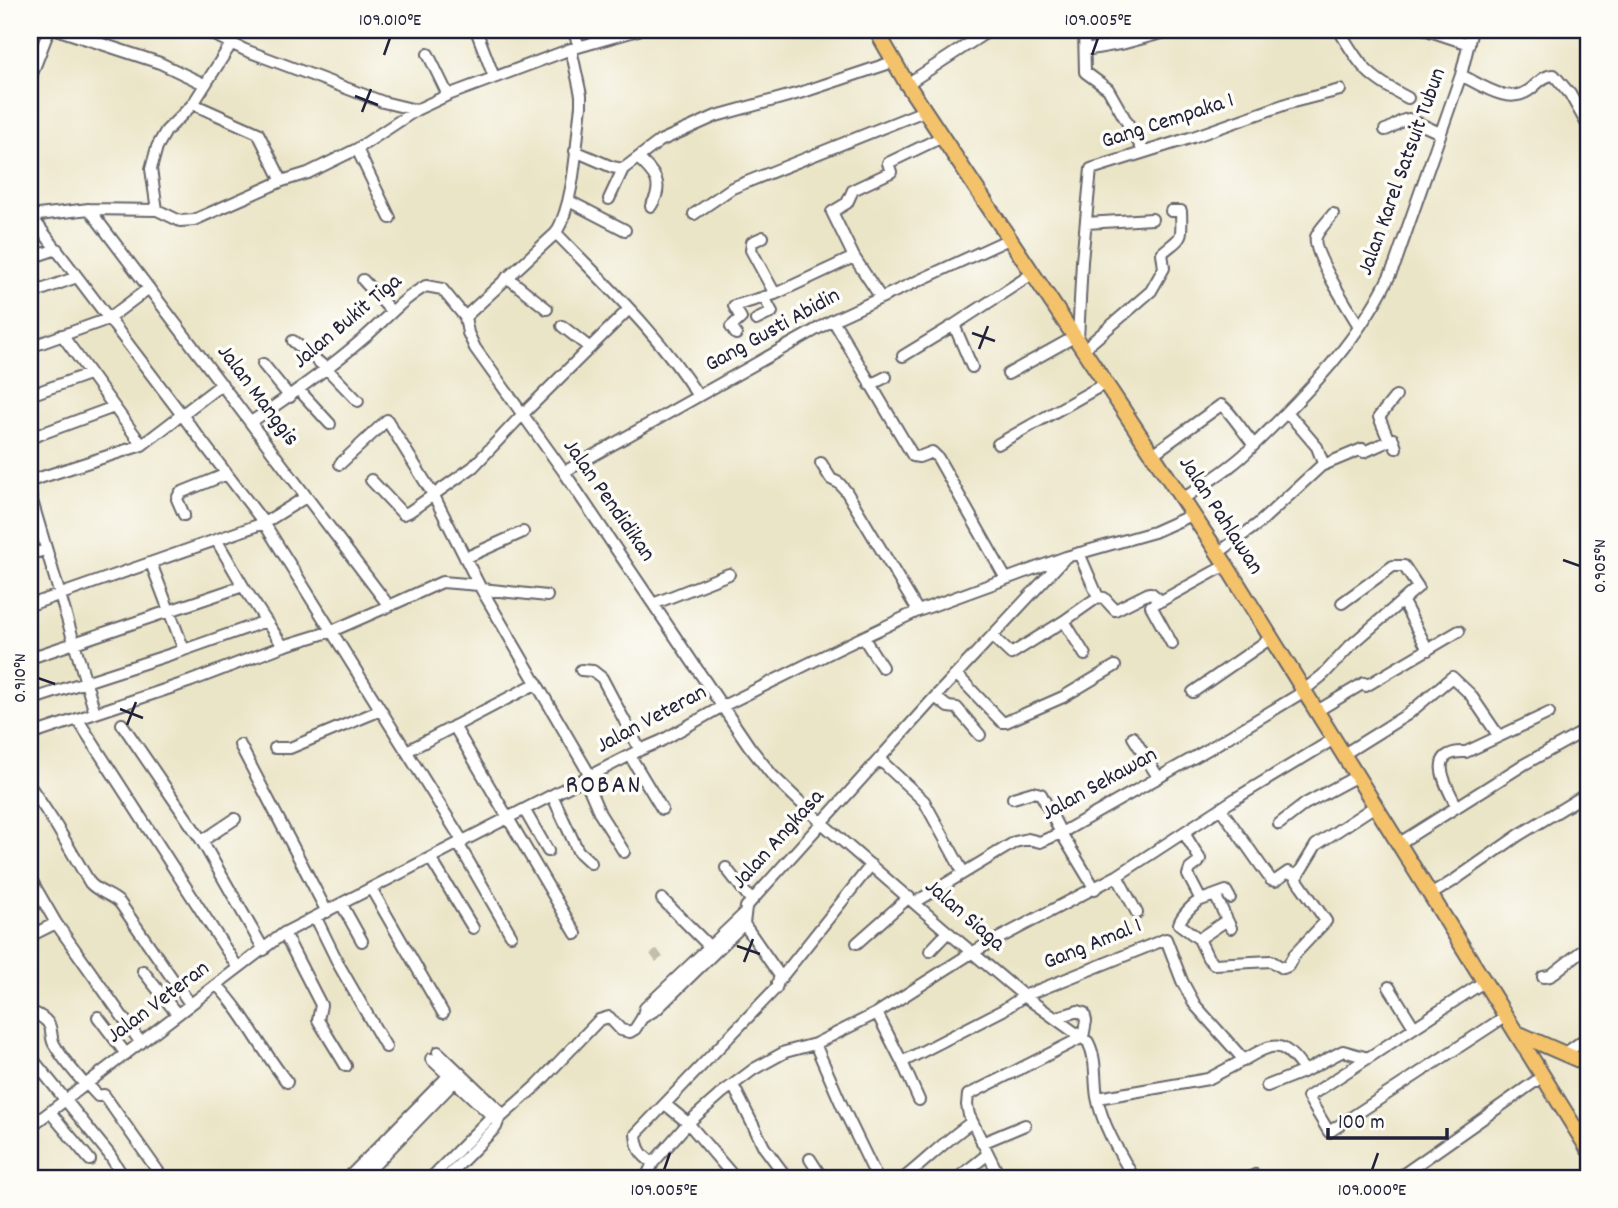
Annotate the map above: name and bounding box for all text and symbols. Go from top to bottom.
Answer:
text: 109.010°E [359,9,421,34]
text: 109.005°E [1065,9,1131,34]
street label: Jalan Karel Satsuit Tubun [1350,64,1456,280]
street label: Gang Cempaka 1 [1097,85,1239,159]
street label: Jalan Bukit Tiga [286,266,411,378]
street label: Gang Gusti Abidin [699,280,847,382]
street label: Jalan Manggis [208,338,306,454]
street label: Jalan Pendidikan [553,433,663,569]
street label: Jalan Pahlawan [1169,450,1271,582]
text: 0.905°N [1589,539,1614,593]
text: 0.910°N [9,653,34,703]
street label: Jalan Veteran [591,677,713,763]
street label: Jalan Sekawan [1036,740,1164,830]
district label: ROBAN [566,768,642,805]
street label: Jalan Angkasa [725,782,834,898]
street label: Jalan Siaga [916,872,1012,961]
street label: Gang Amal 1 [1039,910,1147,980]
street label: Jalan Veteran [101,953,217,1053]
scale bar [1328,1096,1446,1140]
text: 100 m [1338,1109,1385,1139]
text: 109.005°E [631,1179,697,1204]
text: 109.000°E [1338,1179,1406,1204]

